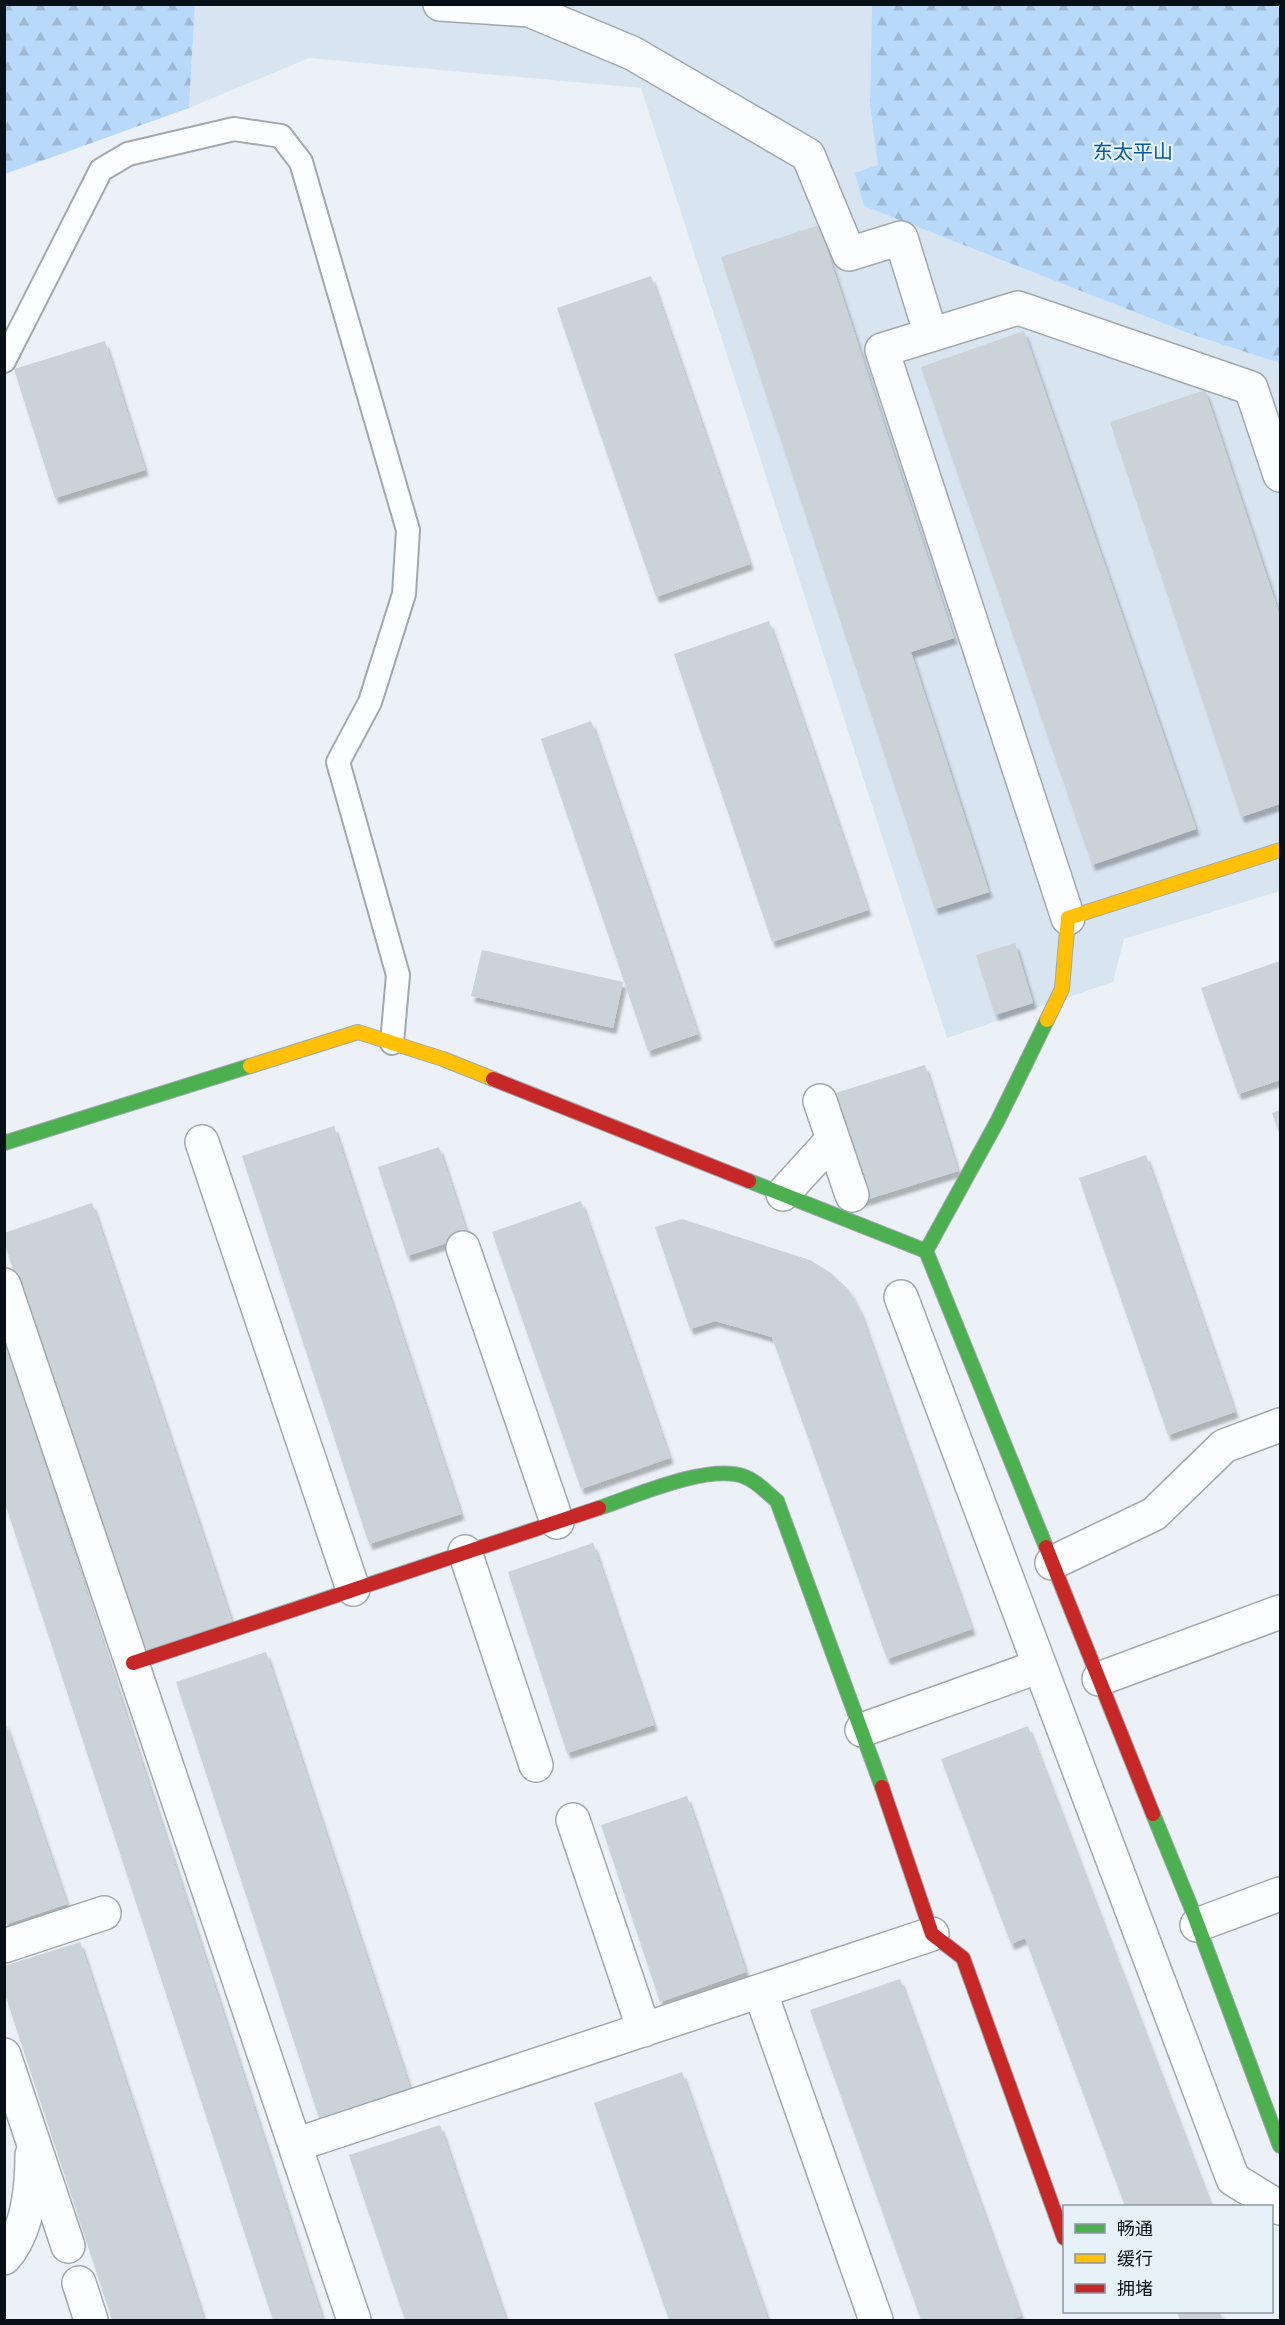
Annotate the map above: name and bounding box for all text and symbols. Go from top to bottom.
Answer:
park label: 东太平山 [1093,141,1173,167]
legend [1063,2205,1273,2313]
text: 畅通 [1117,2219,1153,2242]
text: 缓行 [1117,2249,1153,2272]
text: 拥堵 [1117,2279,1153,2302]

